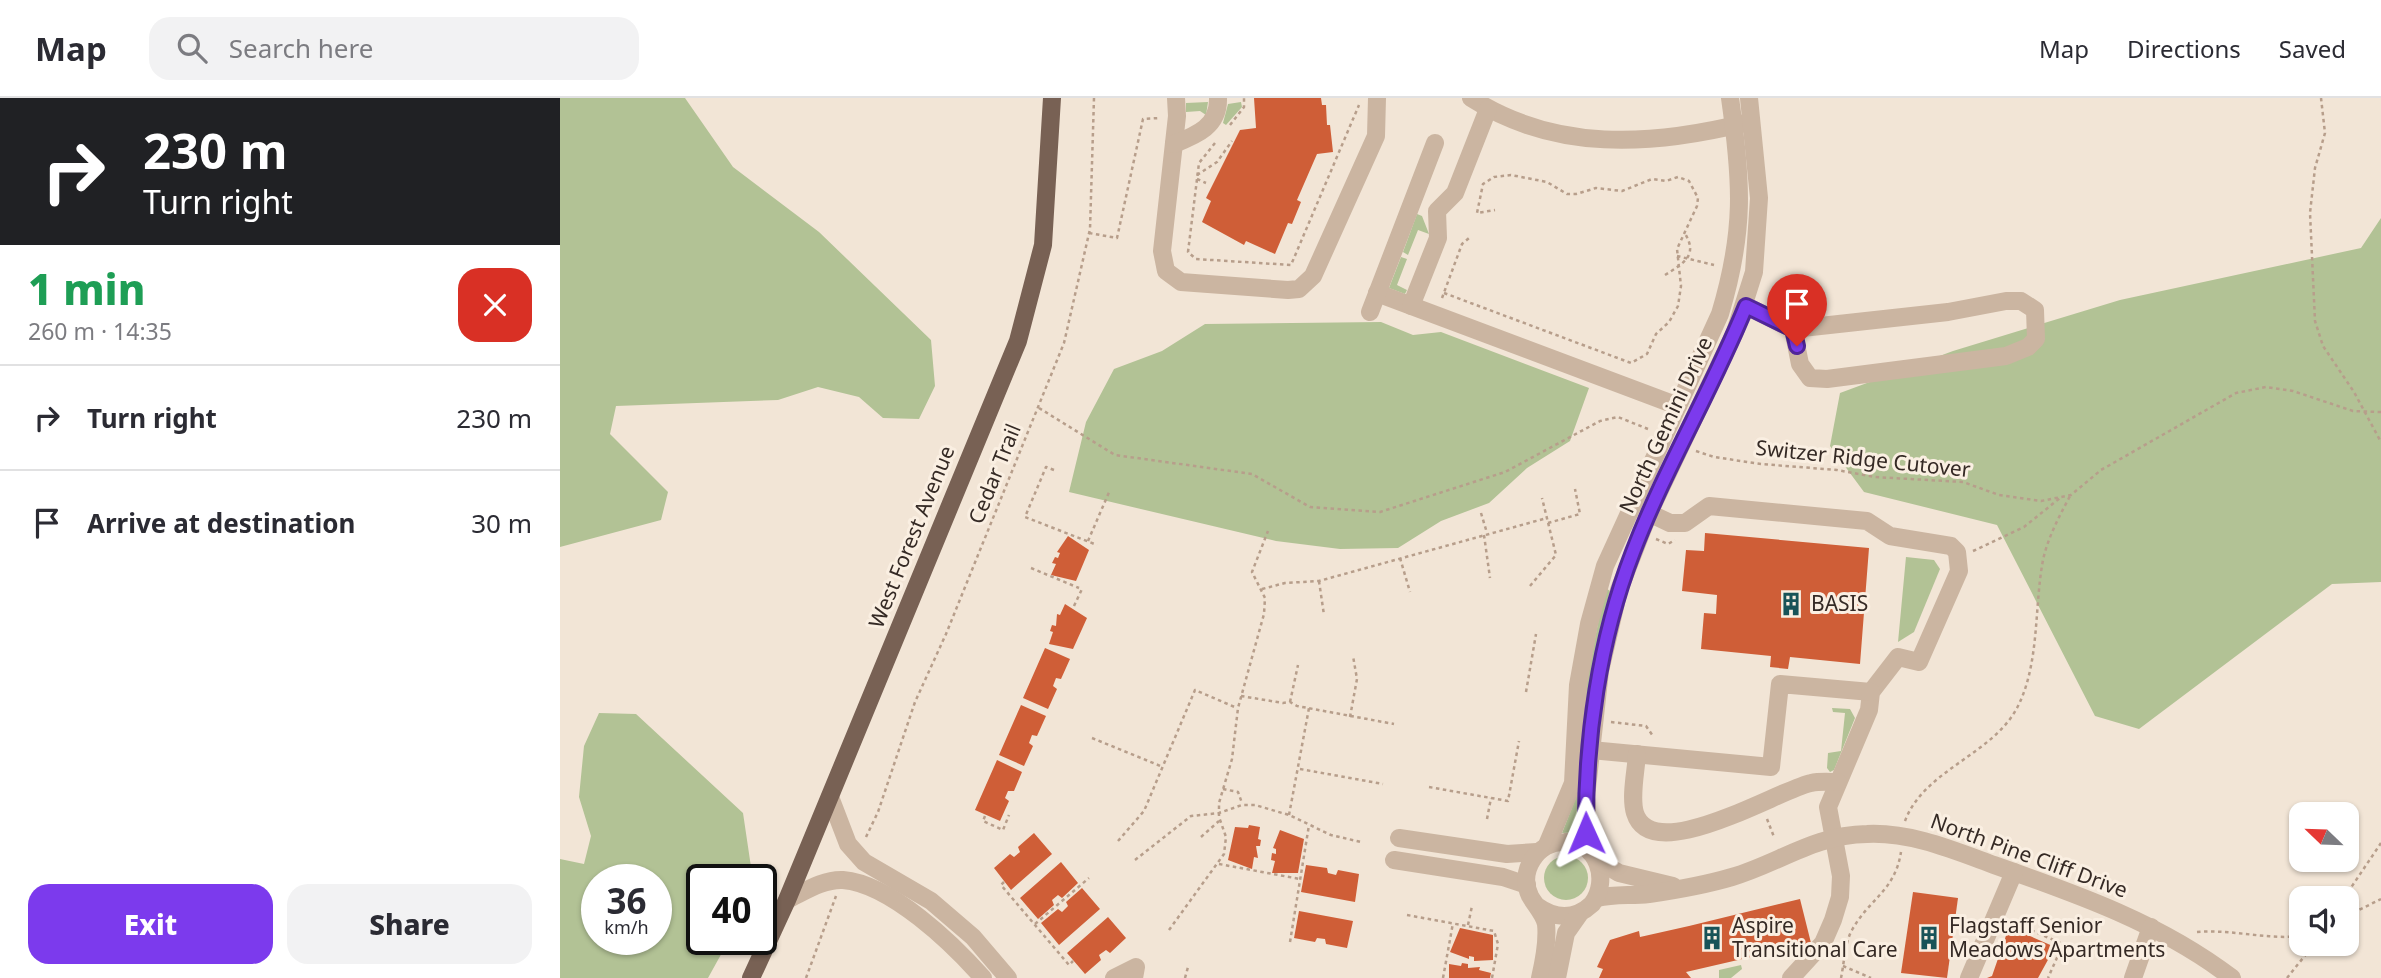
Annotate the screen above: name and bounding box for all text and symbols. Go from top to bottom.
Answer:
search box [149,17,639,80]
text: Map [35,26,107,71]
icon: search [173,29,211,67]
text: Search here [229,30,373,66]
text: Map [2039,32,2089,65]
text: Directions [2127,32,2241,65]
text: Saved [2279,32,2346,65]
text: 230 m [143,117,288,183]
icon: right [28,126,119,217]
text: Turn right [143,180,293,223]
text: 1 min [28,260,145,317]
button: close [458,268,532,342]
pin [1767,274,1827,346]
icon: arrive [1778,285,1816,323]
text: 260 m · 14:35 [28,315,172,347]
street label: North Gemini Drive [1612,332,1718,517]
icon: right [28,399,66,437]
text: Turn right [87,400,217,436]
text: 230 m [456,400,532,436]
street label: Cedar Trail [961,419,1027,528]
street label: Switzer Ridge Cutover [1754,433,1972,483]
street label: West Forest Avenue [862,441,961,632]
icon: arrive [28,504,66,542]
text: Arrive at destination [87,505,356,541]
text: 30 m [471,505,532,541]
place label: BASIS [1811,589,1868,617]
building icon: BASIS [1777,590,1805,618]
position arrow [1549,796,1623,870]
north arrow [2289,802,2359,872]
map controls [2289,802,2359,956]
street label: North Pine Cliff Drive [1927,806,2132,904]
speed limit sign: 40 [686,864,777,955]
text: 36 [606,877,647,924]
button: Exit [28,884,273,964]
button: Share [287,884,532,964]
button: sound [2289,886,2359,956]
place label: Aspire Transitional Care [1732,911,1898,963]
place label: Flagstaff Senior Meadows Apartments [1949,911,2165,963]
text: km/h [604,915,649,939]
building icon: Aspire Transitional Care [1698,924,1726,952]
building icon: Flagstaff Senior Meadows Apartments [1915,924,1943,952]

